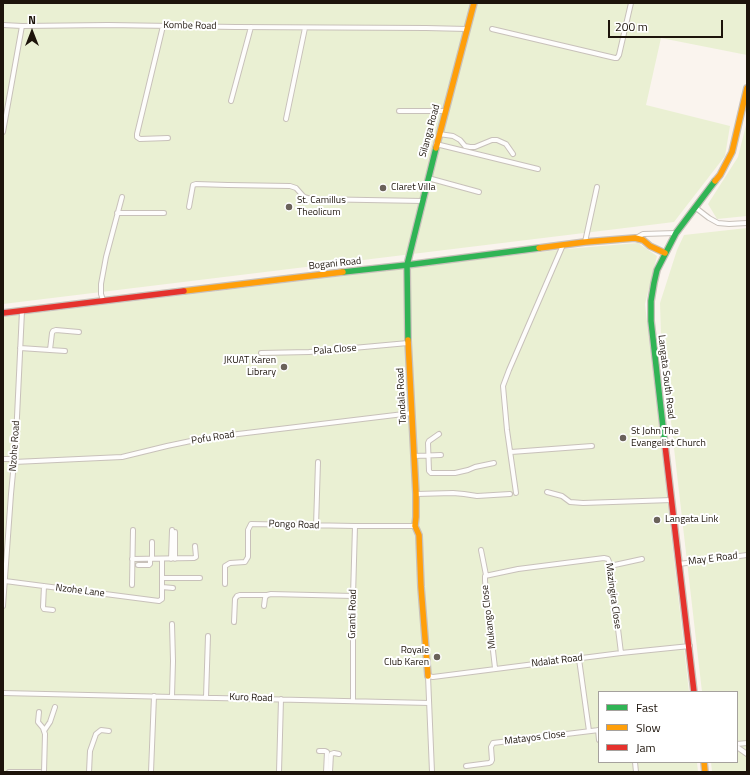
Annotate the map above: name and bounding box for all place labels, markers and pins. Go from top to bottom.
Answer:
place label: Claret Villa [391,182,435,194]
marker: Claret Villa [378,183,388,193]
place label: St. Camillus Theolicum [297,195,346,218]
marker: St. Camillus Theolicum [284,202,294,212]
place label: JKUAT Karen Library [224,355,276,378]
marker: JKUAT Karen Library [279,362,289,372]
place label: St John The Evangelist Church [631,426,706,450]
marker: St John The Evangelist Church [618,433,628,443]
place label: Langata Link [665,514,718,526]
marker: Langata Link [652,515,662,525]
place label: Royale Club Karen [384,645,429,668]
marker: Royale Club Karen [432,652,442,662]

